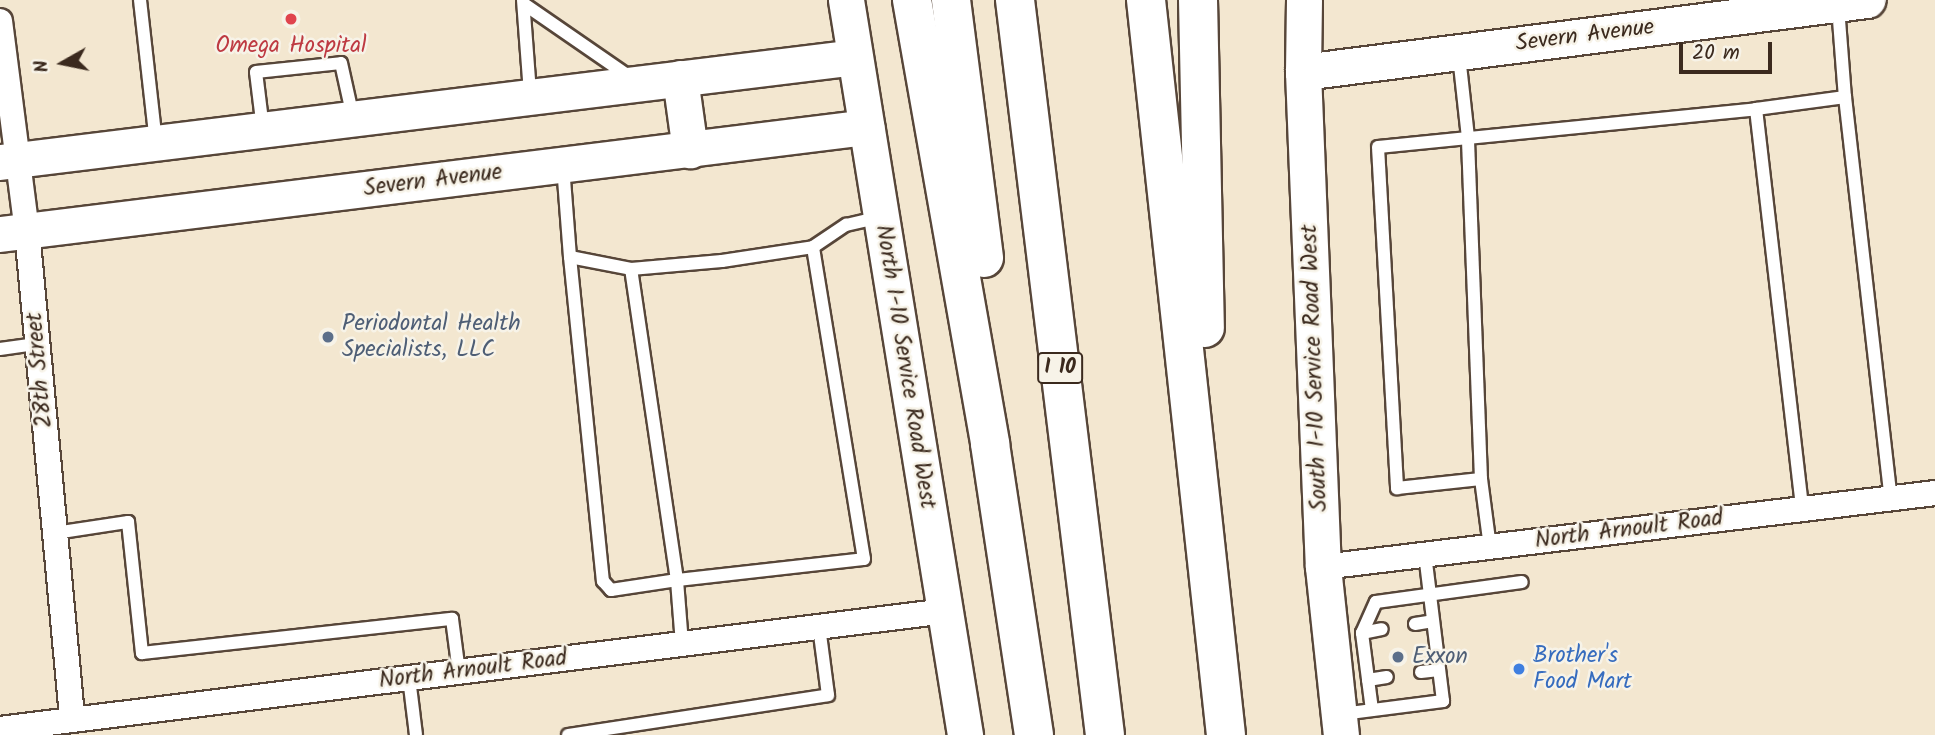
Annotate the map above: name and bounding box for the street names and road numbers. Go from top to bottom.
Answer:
street label: Severn Avenue [1514,14,1656,58]
street label: Severn Avenue [362,159,504,203]
street label: North I-10 Service Road West [869,223,941,511]
street label: South I-10 Service Road West [1296,224,1334,512]
street label: 28th Street [21,311,59,429]
road number: I 10 [1036,350,1084,386]
street label: North Arnoult Road [1533,505,1725,555]
street label: North Arnoult Road [377,645,569,695]

